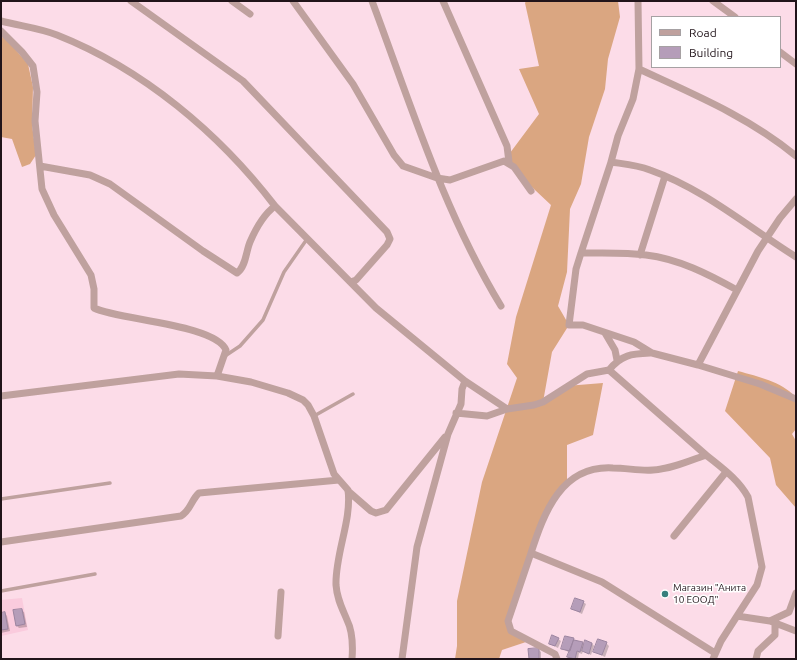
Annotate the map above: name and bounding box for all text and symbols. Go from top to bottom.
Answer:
legend [651,16,781,68]
text: Road [689,26,717,39]
text: Building [689,46,733,59]
place label: Магазин "Анита 10 ЕООД" [673,582,746,606]
marker: Магазин "Анита 10 ЕООД" [660,589,670,599]

